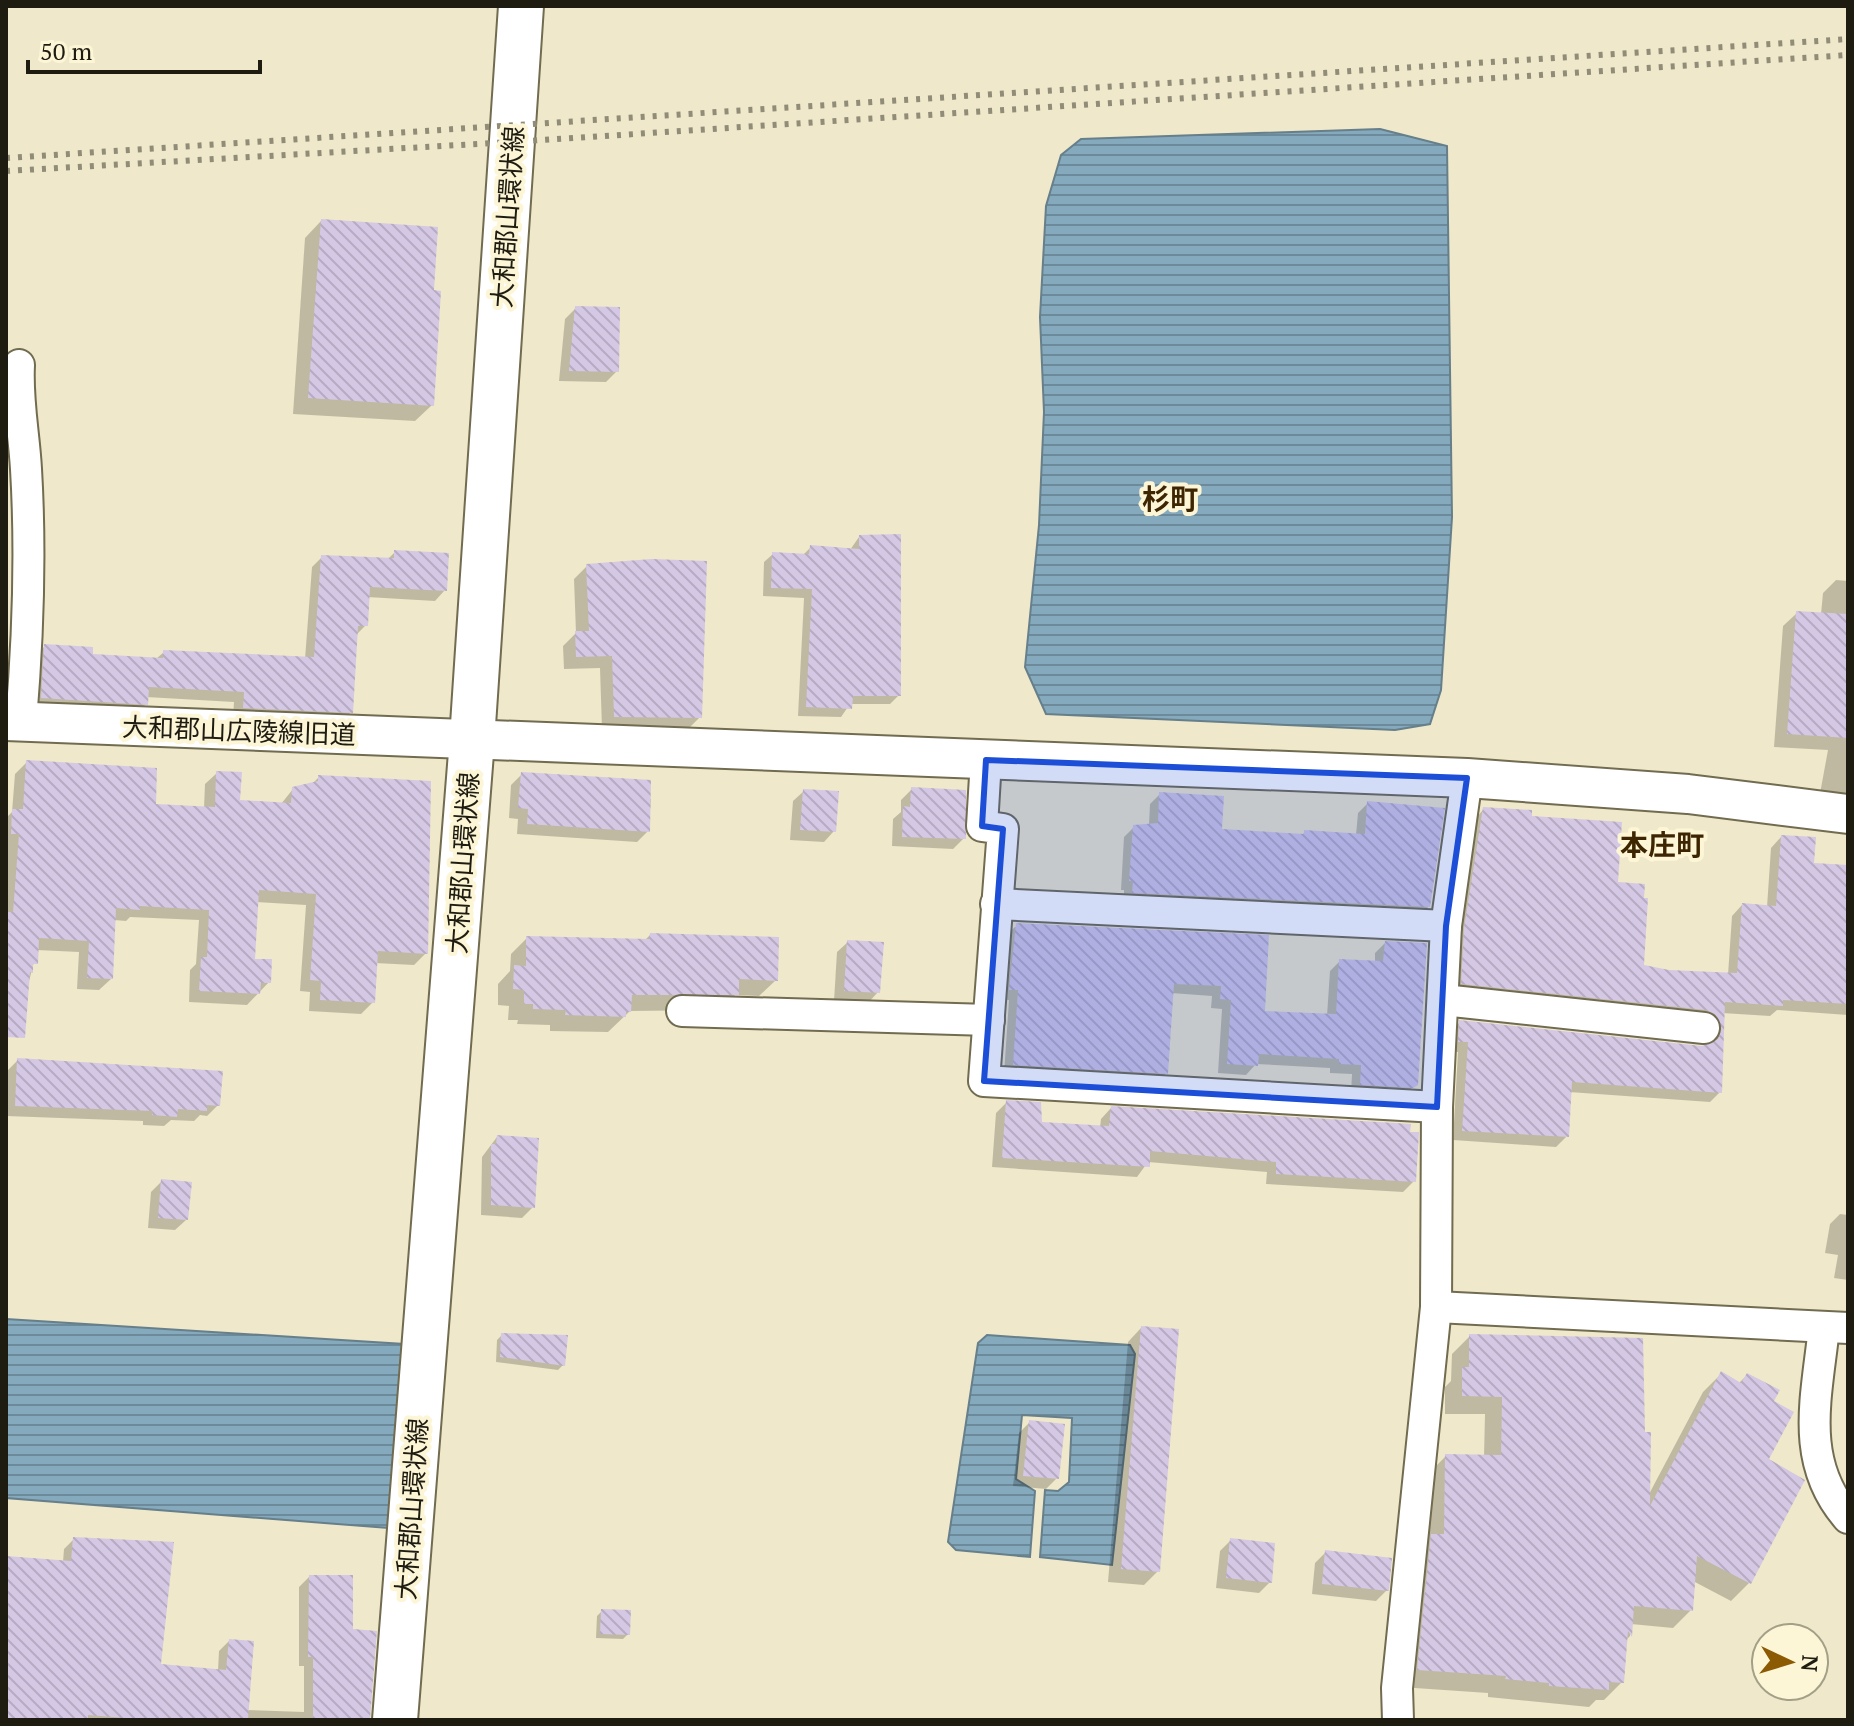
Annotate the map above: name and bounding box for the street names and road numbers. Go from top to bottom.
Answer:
street label: 大和郡山環状線 [484,125,530,309]
street label: 大和郡山広陵線旧道 [121,709,357,751]
street label: 大和郡山環状線 [439,771,485,955]
street label: 大和郡山環状線 [388,1417,434,1601]

